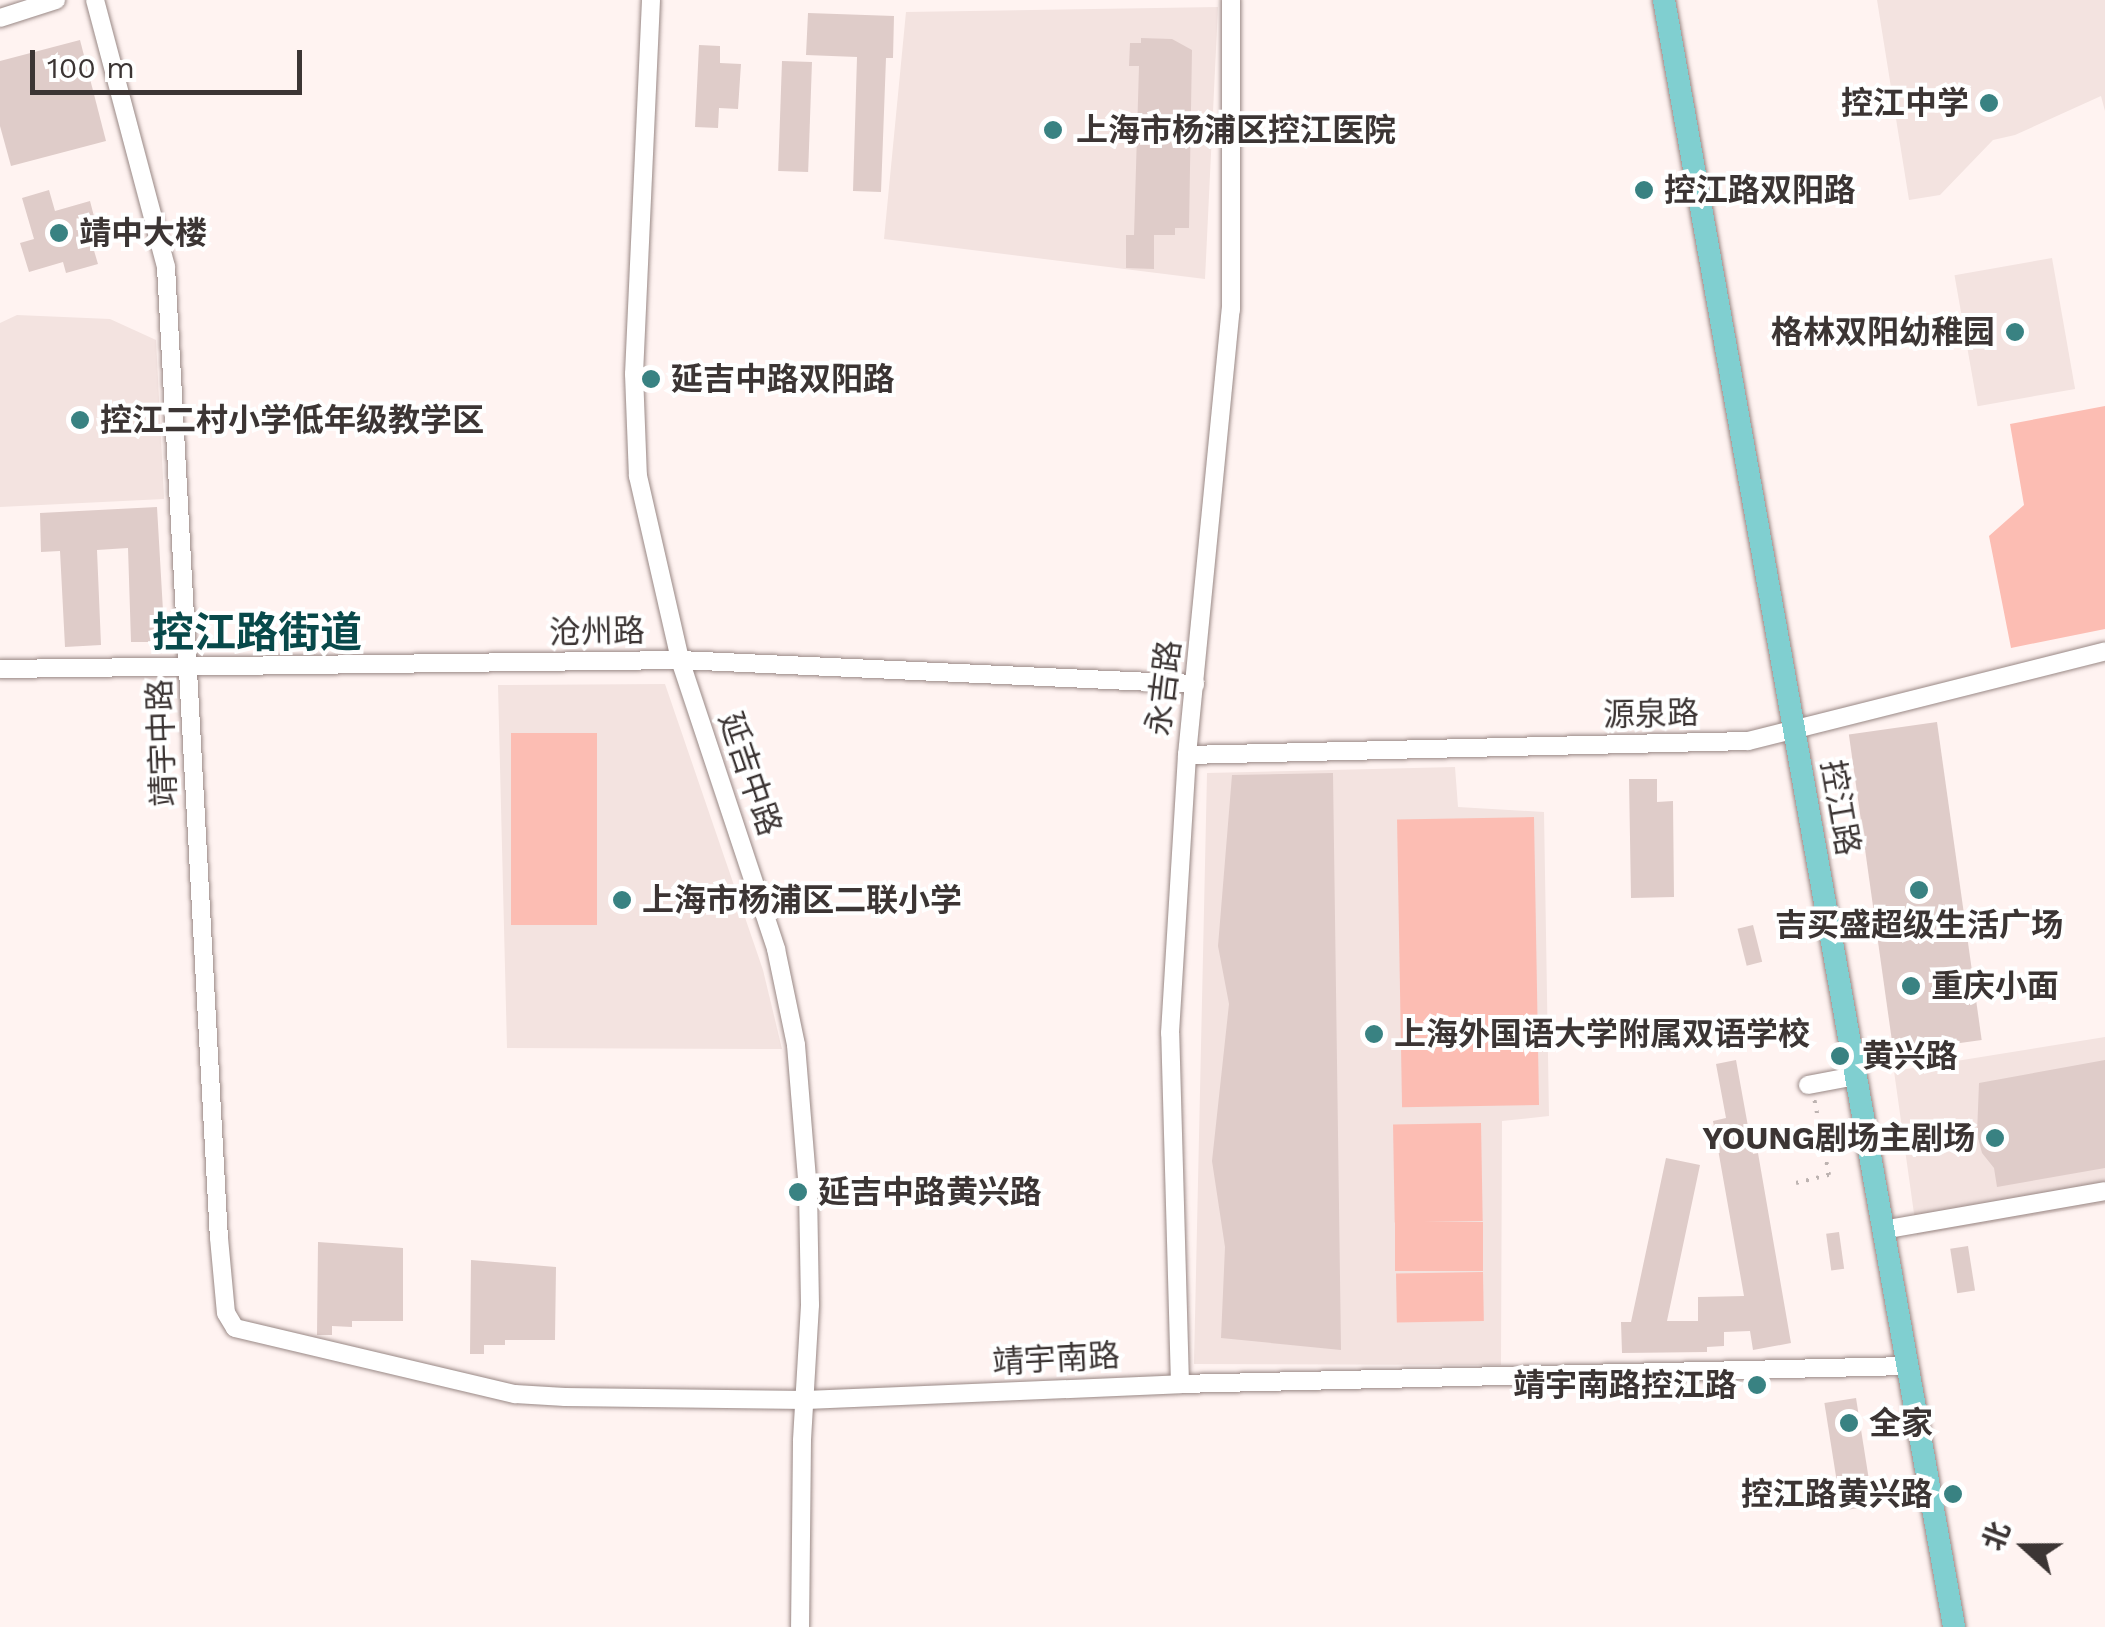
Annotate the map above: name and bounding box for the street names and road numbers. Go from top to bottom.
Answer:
street label: 沧州路 [549,612,645,652]
street label: 永吉路 [1139,638,1189,738]
street label: 靖宇中路 [141,678,183,808]
street label: 源泉路 [1603,694,1699,734]
street label: 延吉中路 [711,707,789,841]
street label: 控江路 [1813,757,1867,859]
street label: 靖宇南路 [991,1336,1121,1382]

